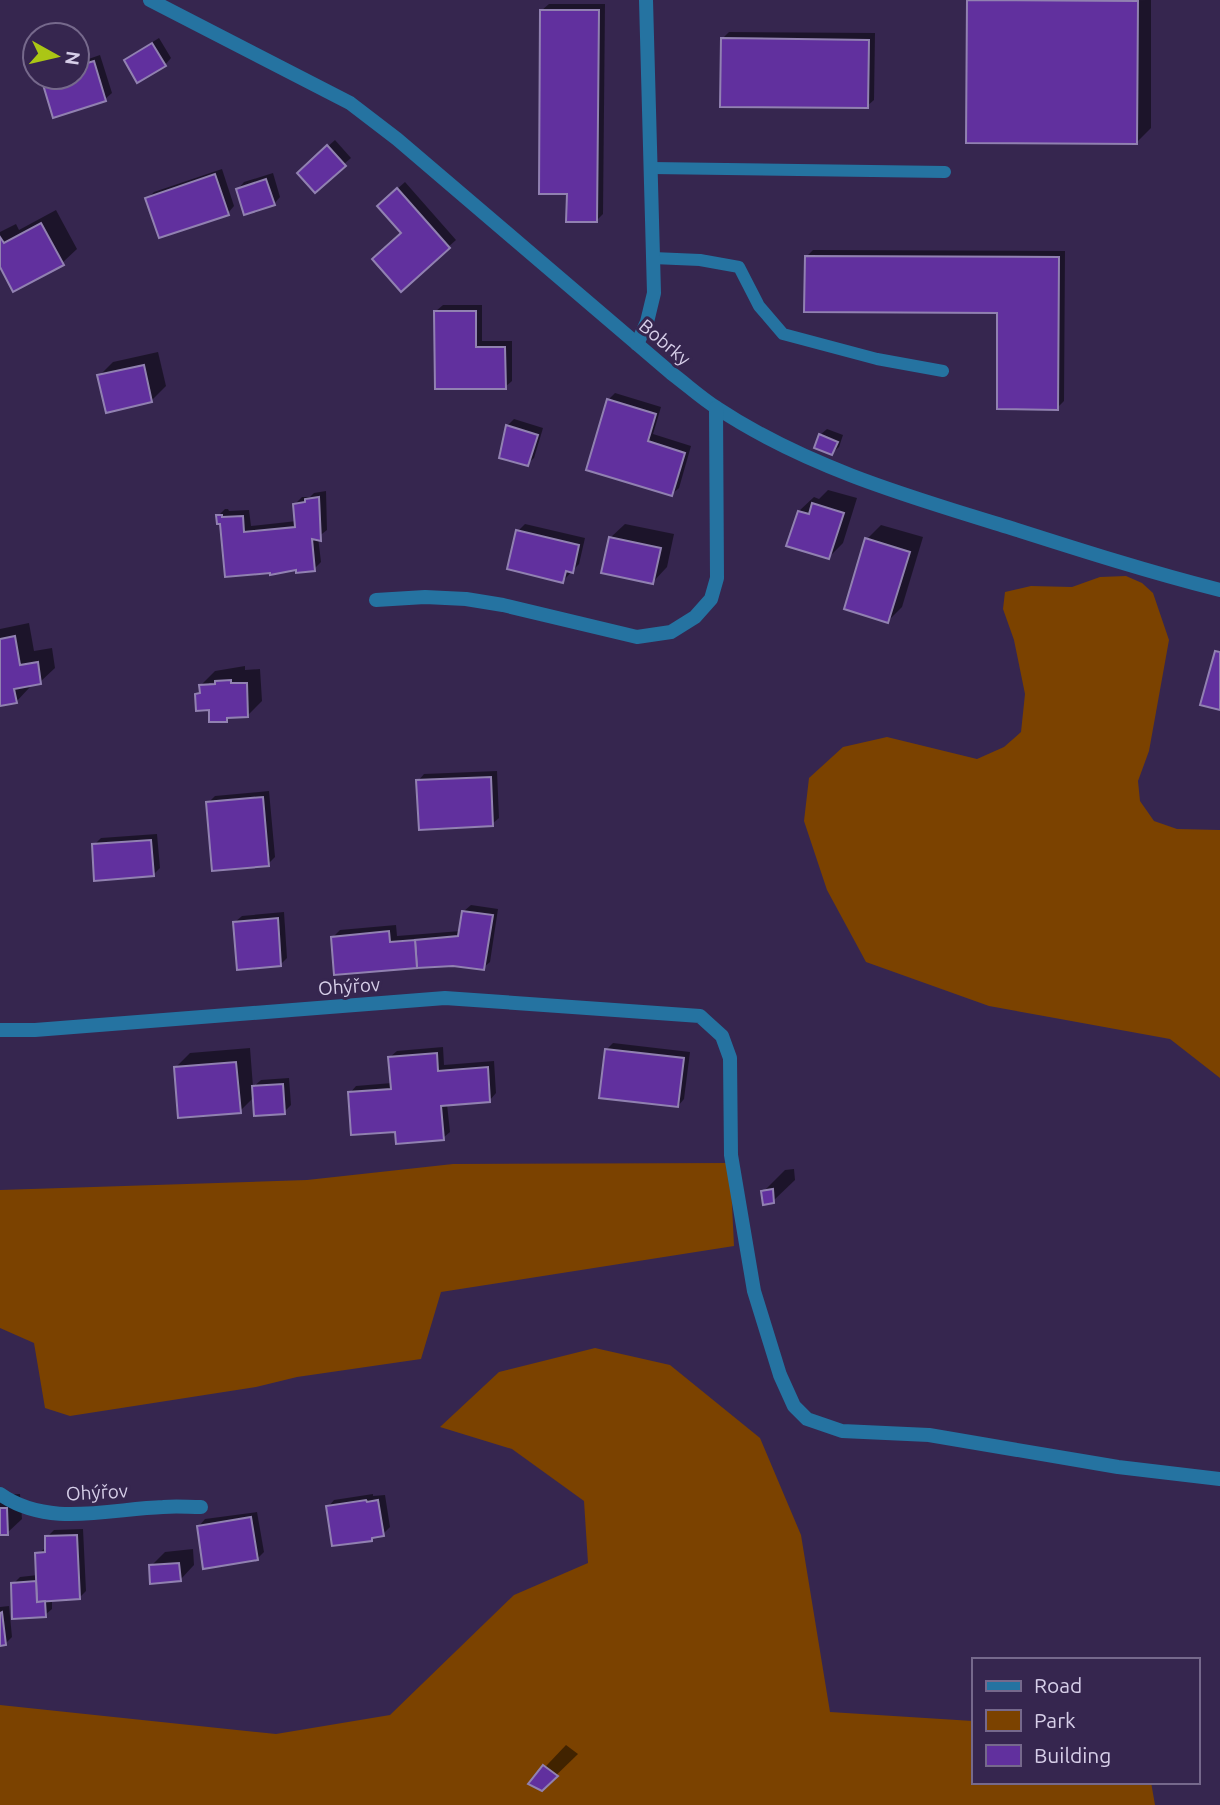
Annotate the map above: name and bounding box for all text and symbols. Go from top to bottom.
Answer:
north arrow [21,21,91,91]
text: N [61,50,85,67]
street label: Bobrky [635,314,695,370]
street label: Ohýřov [317,973,381,999]
street label: Ohýřov [65,1479,129,1505]
legend [972,1658,1199,1784]
text: Road [1034,1673,1082,1697]
text: Park [1034,1708,1076,1732]
text: Building [1034,1743,1111,1767]

